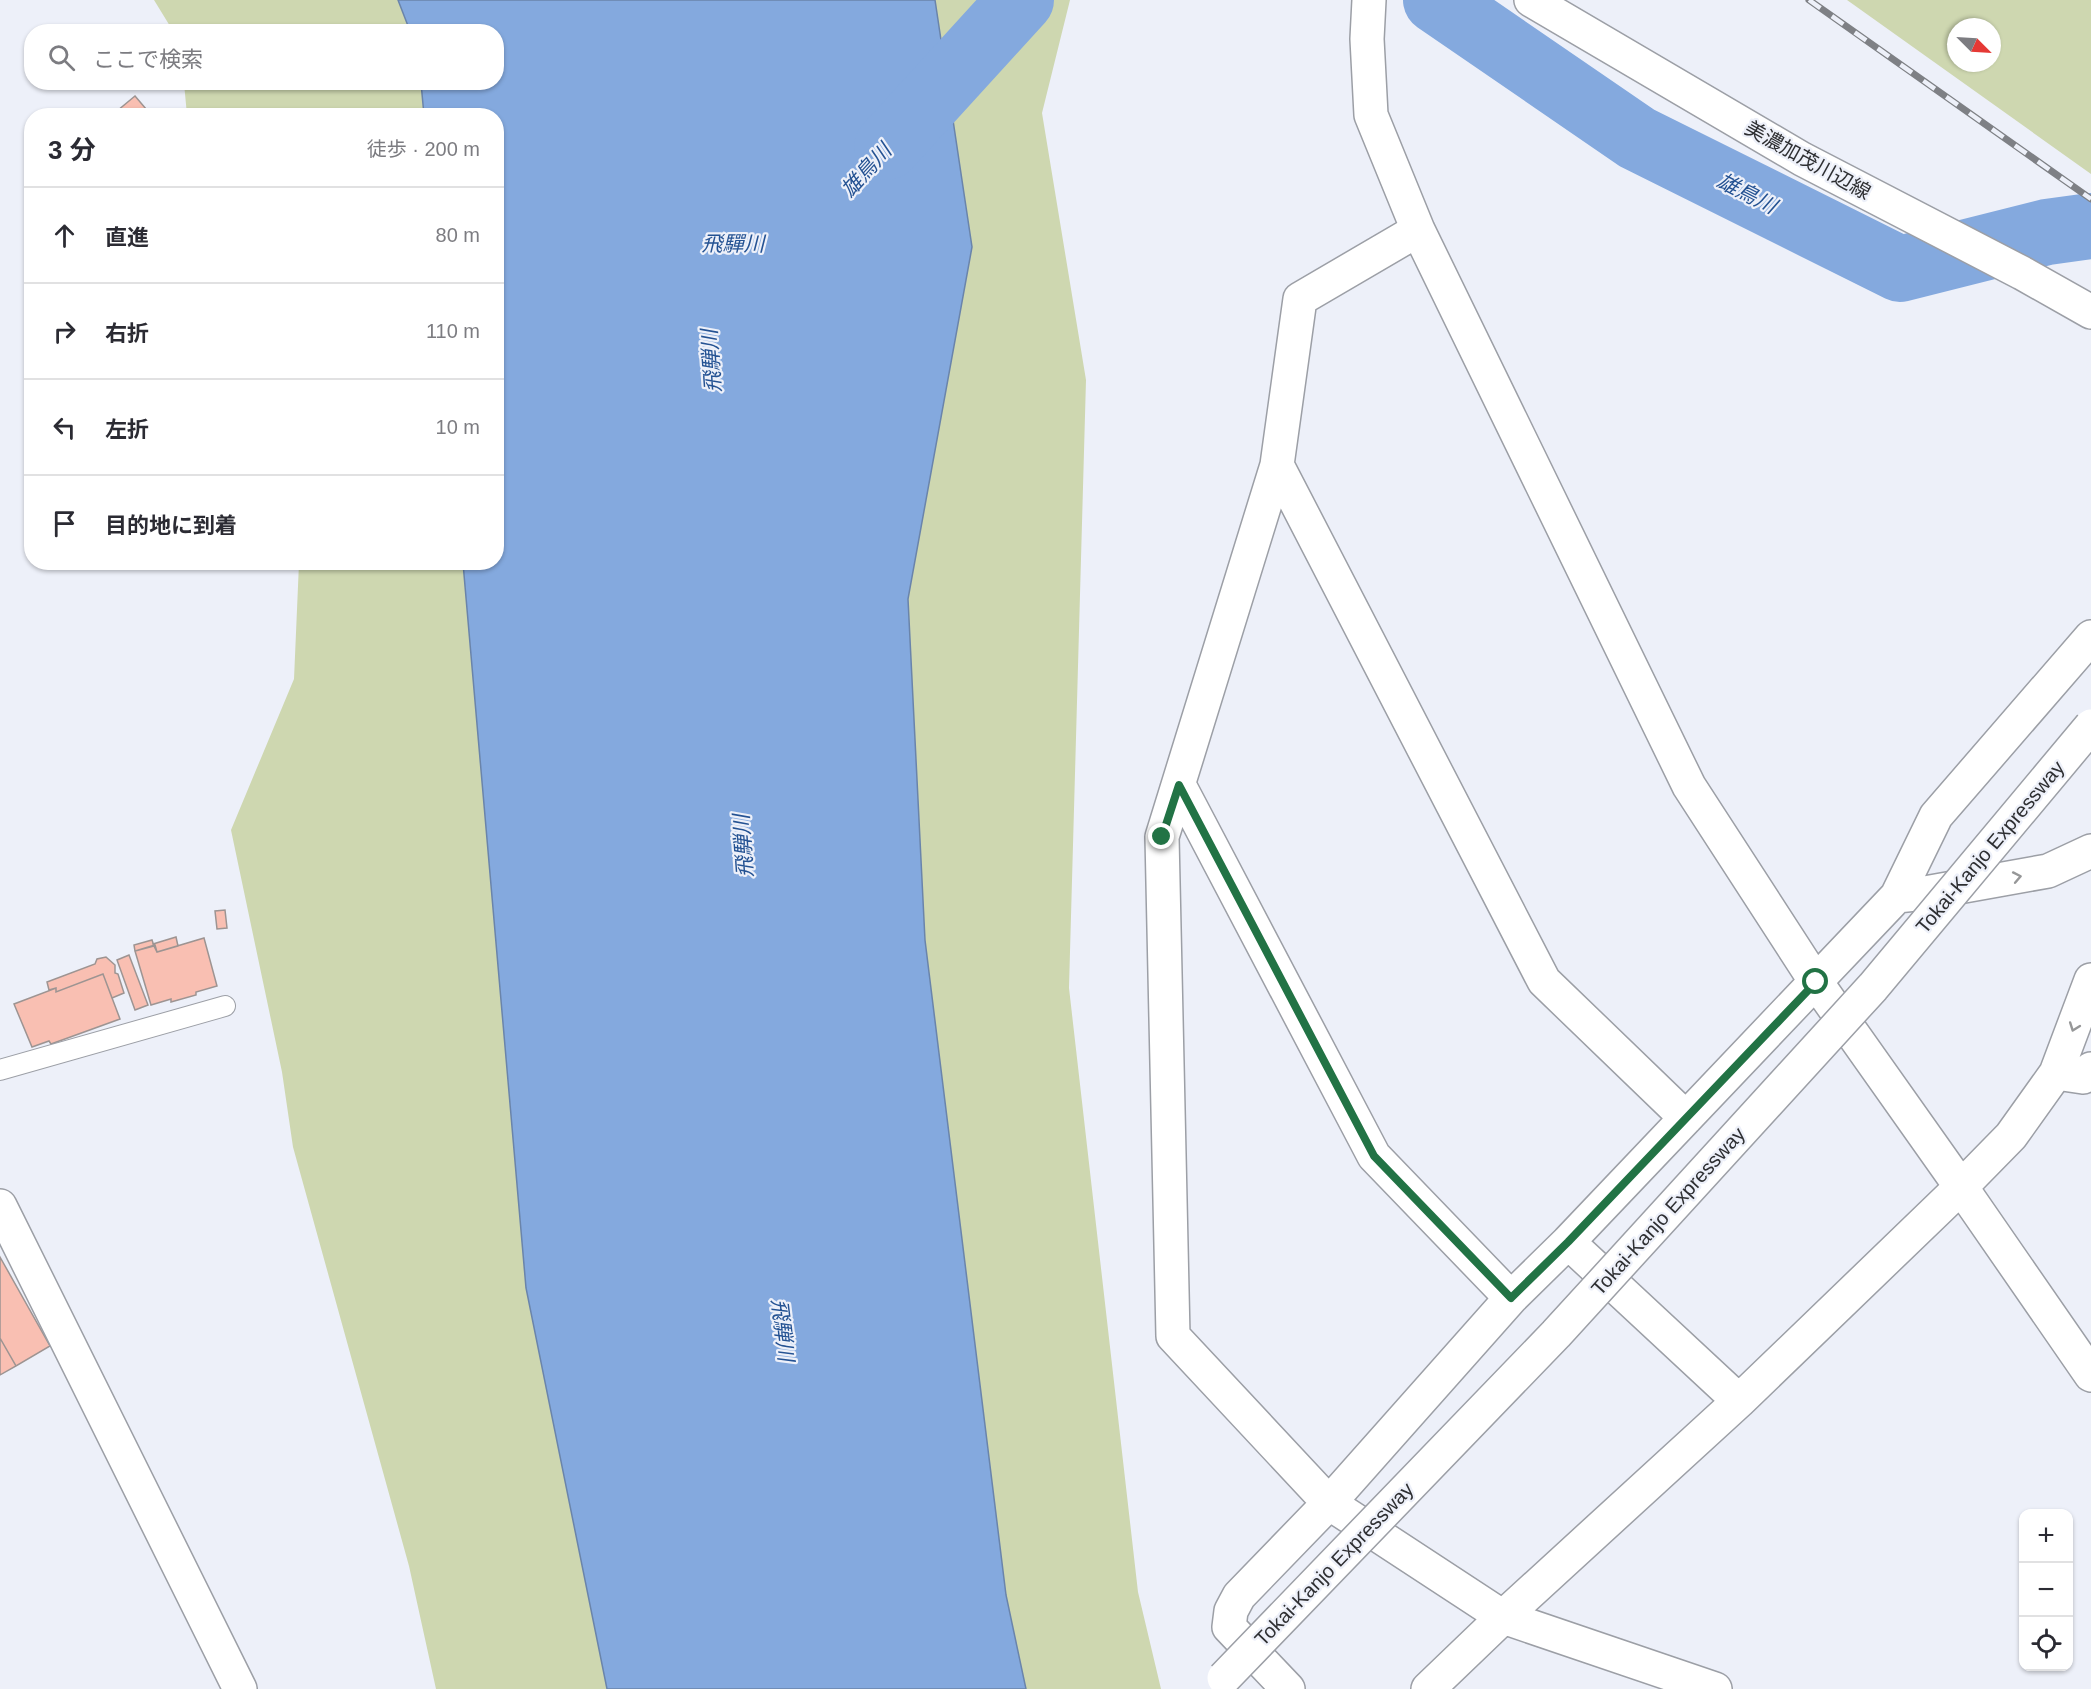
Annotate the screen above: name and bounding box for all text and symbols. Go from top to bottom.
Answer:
north arrow [1947,18,2001,72]
search box [24,24,504,90]
icon: search [45,41,78,74]
text: ここで検索 [93,47,203,72]
street label: 美濃加茂川辺線 [1741,116,1875,204]
text: 3 分 [48,135,96,165]
water label: 雄鳥川 [836,137,897,201]
text: 徒歩 · 200 m [367,138,480,160]
water label: 雄鳥川 [1714,168,1782,218]
icon: ahead [48,219,81,252]
text: 80 m [436,224,480,246]
text: 直進 [105,225,149,250]
water label: 飛驒川 [702,232,766,255]
icon: right [48,315,81,348]
text: 110 m [426,320,480,342]
text: 右折 [105,321,149,346]
water label: 飛騨川 [697,327,725,393]
icon: left [48,411,81,444]
text: 10 m [436,416,480,438]
text: 左折 [105,417,149,442]
icon: arrive [48,507,81,540]
text: 目的地に到着 [105,513,237,538]
street label: Tokai-Kanjo Expressway [1912,756,2068,938]
water label: 飛騨川 [729,812,757,878]
route end [1148,823,1174,849]
one-way arrow [2012,871,2022,884]
route start [1802,968,1828,994]
one-way arrow [2068,1021,2081,1031]
street label: Tokai-Kanjo Expressway [1587,1123,1749,1299]
water label: 飛騨川 [768,1297,798,1365]
street label: Tokai-Kanjo Expressway [1250,1478,1418,1650]
map controls [2019,1509,2073,1671]
button: + [2019,1509,2073,1563]
button: − [2019,1563,2073,1617]
button: locate [2019,1617,2073,1671]

